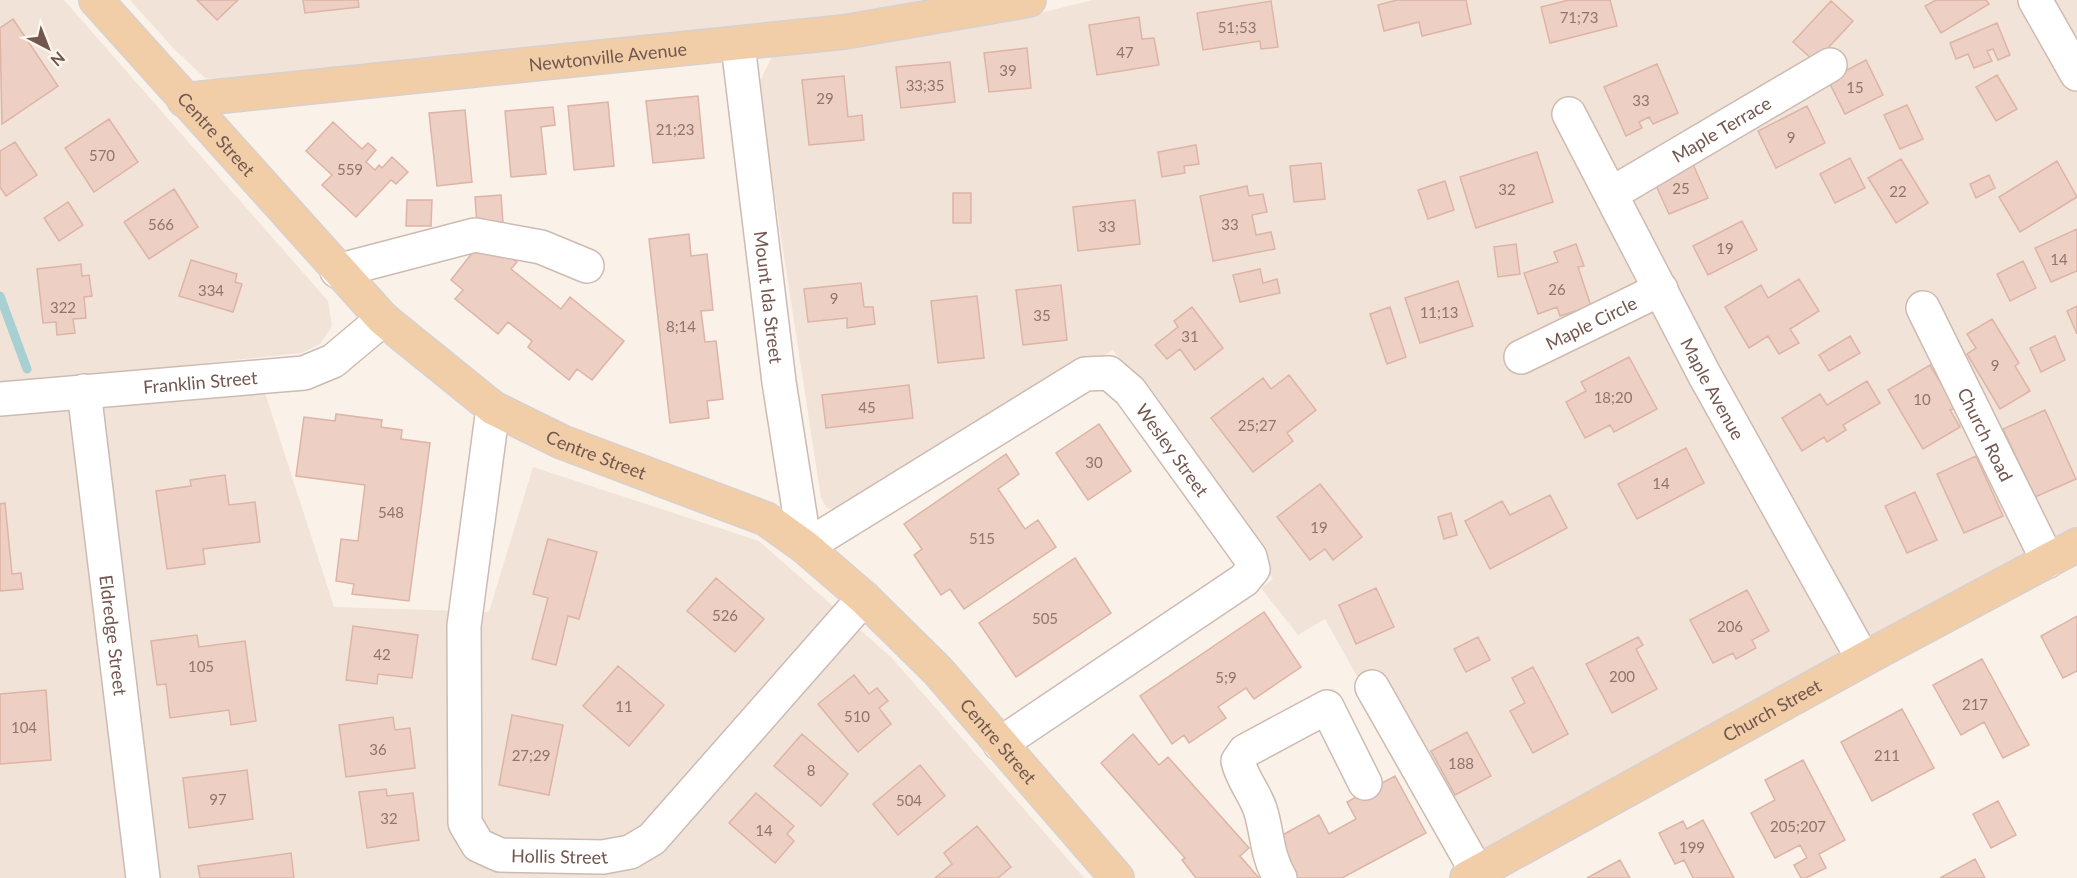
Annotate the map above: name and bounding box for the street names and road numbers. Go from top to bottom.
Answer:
street label: Newtonville Avenue [528,37,688,75]
street label: Centre Street [173,87,260,181]
street label: Maple Terrace [1668,91,1775,167]
street label: Mount Ida Street [750,230,788,365]
street label: Maple Circle [1542,291,1640,354]
street label: Maple Avenue [1676,334,1749,444]
street label: Franklin Street [142,366,259,398]
street label: Church Road [1953,384,2018,485]
street label: Wesley Street [1132,399,1214,501]
street label: Centre Street [543,425,650,484]
street label: Eldredge Street [95,574,132,697]
street label: Church Street [1719,674,1825,746]
street label: Centre Street [956,694,1042,788]
street label: Hollis Street [511,844,610,868]

